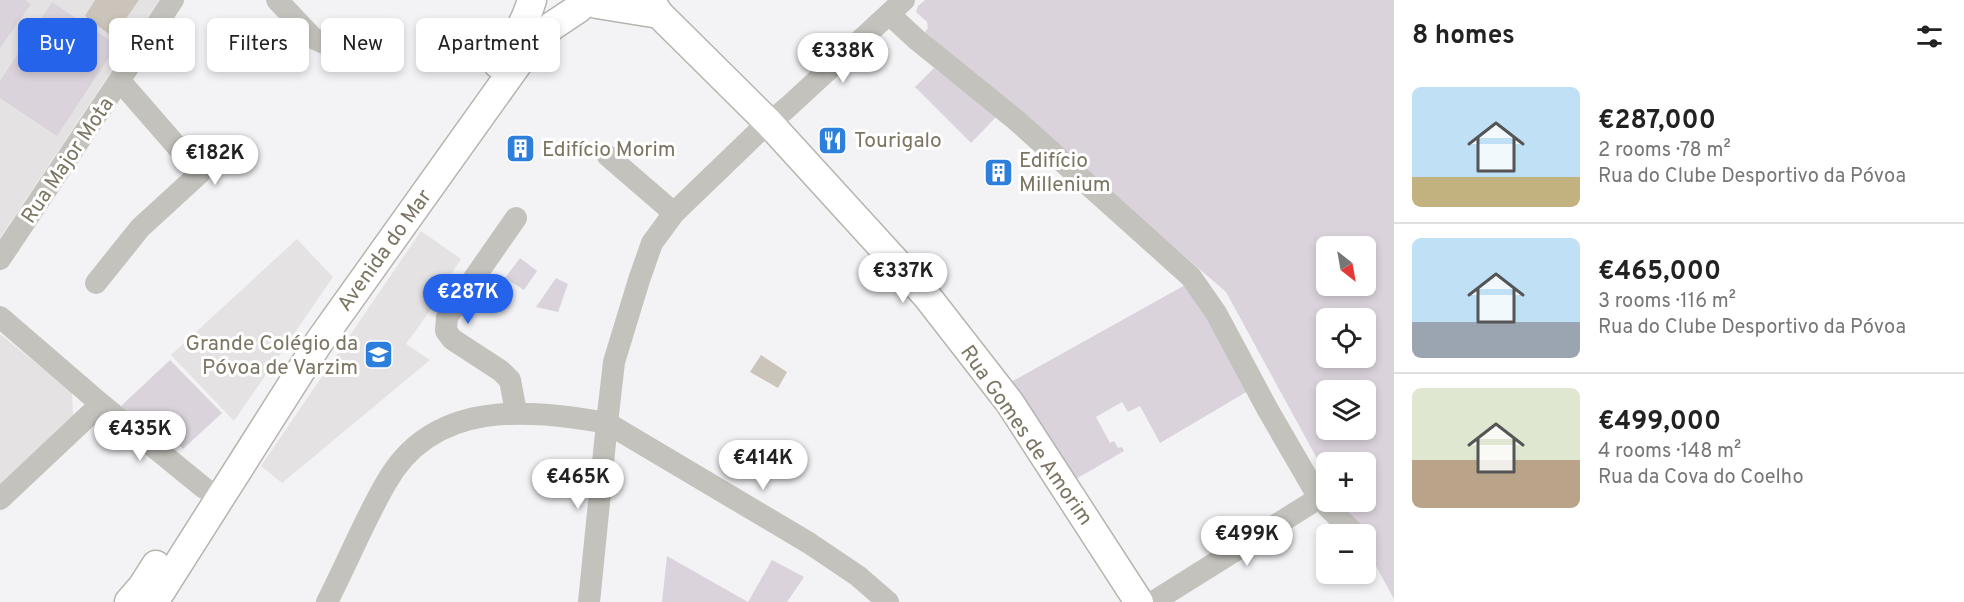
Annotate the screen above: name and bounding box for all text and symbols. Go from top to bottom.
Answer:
chip: Buy [18,18,97,72]
chip: Rent [109,18,195,72]
chip: Filters [207,18,309,72]
chip: New [321,18,404,72]
chip: Apartment [416,18,560,72]
text: 8 homes [1412,20,1515,53]
icon: filters [1913,20,1946,53]
pin: €338K [801,33,885,84]
text: €338K [811,39,875,65]
street label: Rua Major Mota [16,92,120,229]
text: €287,000 [1598,105,1716,138]
icon: home [1460,111,1532,183]
restaurant icon: Tourigalo [817,124,849,156]
place label: Tourigalo [854,128,942,155]
building icon: Edifício Morim [505,133,537,165]
pin: €182K [173,135,257,186]
place label: Edifício Morim [542,137,676,164]
text: 2 rooms · 78 m² [1598,138,1731,164]
text: €182K [185,141,245,167]
place label: Edifício Millenium [1019,148,1111,199]
building icon: Edifício Millenium [982,156,1014,188]
text: Rua do Clube Desportivo da Póvoa [1598,164,1906,190]
street label: Avenida do Mar [332,184,439,317]
north arrow [1316,236,1376,296]
map controls [1316,236,1376,584]
pin: €337K [861,253,945,304]
text: €465,000 [1598,256,1721,289]
text: €337K [872,259,934,285]
icon: home [1460,262,1532,334]
pin: €287K [426,274,510,325]
text: €287K [437,280,499,306]
text: 3 rooms · 116 m² [1598,289,1736,315]
button: locate [1316,308,1376,368]
text: Rua do Clube Desportivo da Póvoa [1598,315,1906,341]
place label: Grande Colégio da Póvoa de Varzim [185,331,358,382]
school or university icon: Grande Colégio da Póvoa de Varzim [363,339,395,371]
street label: Rua Gomes de Amorim [953,340,1098,531]
button: layers [1316,380,1376,440]
text: €499,000 [1598,406,1721,439]
pin: €435K [98,411,182,462]
icon: home [1460,412,1532,484]
text: €435K [108,417,172,443]
text: 4 rooms · 148 m² [1598,439,1741,465]
pin: €414K [721,440,805,491]
text: €414K [733,446,793,472]
button: + [1316,452,1376,512]
pin: €465K [536,459,620,510]
text: €465K [546,465,610,491]
text: Rua da Cova do Coelho [1598,465,1804,491]
pin: €499K [1205,516,1289,567]
text: €499K [1215,522,1279,548]
button: − [1316,524,1376,584]

